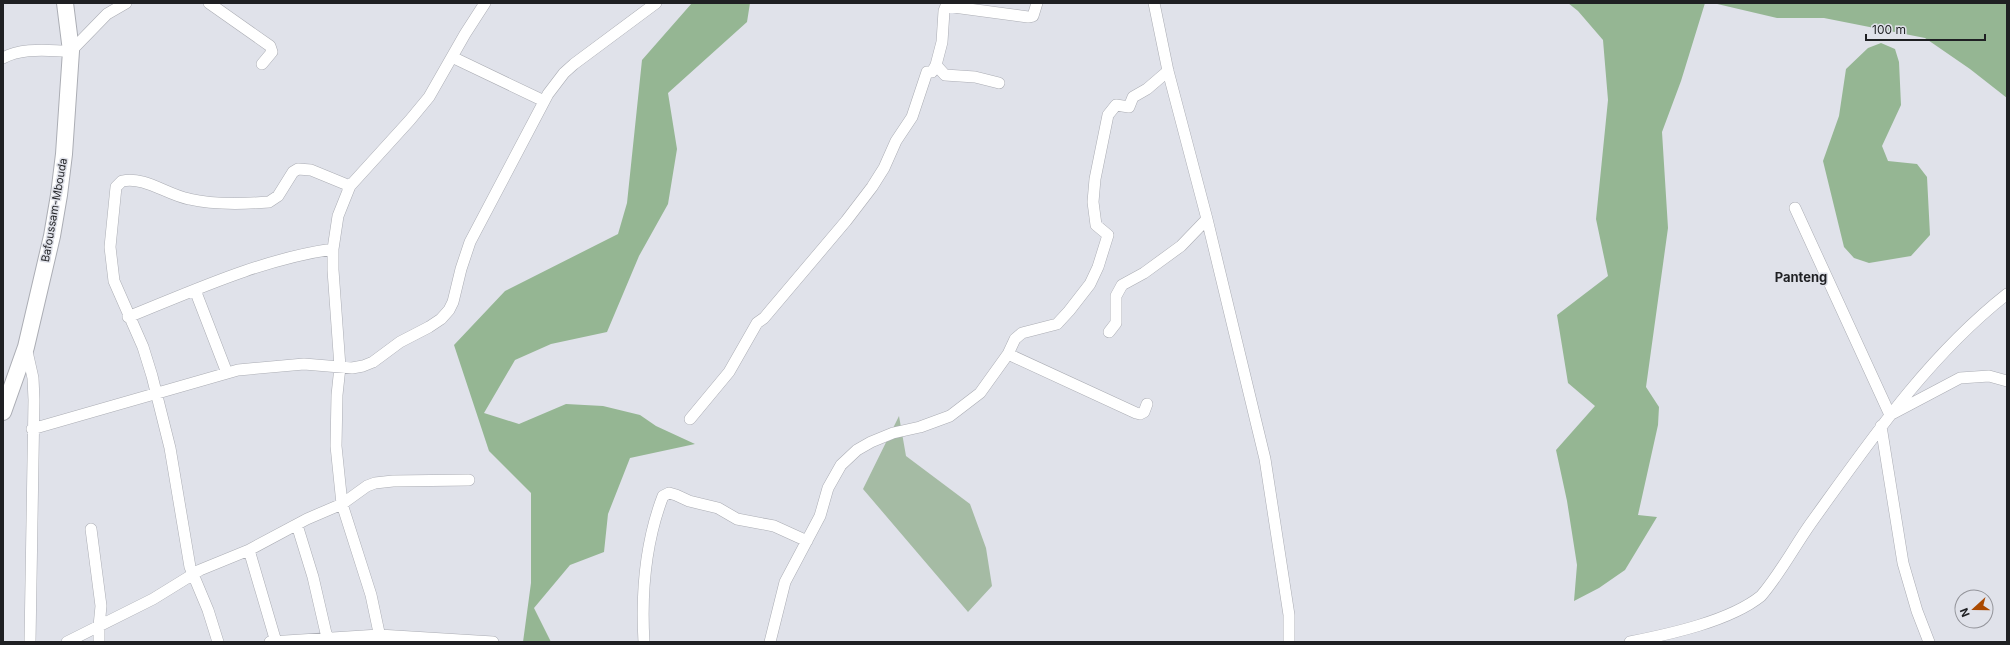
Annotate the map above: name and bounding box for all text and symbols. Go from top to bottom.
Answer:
scale bar [1866,16,1985,42]
text: 100 m [1872,22,1906,37]
street label: Bafoussam-Mbouda [38,157,70,263]
district label: Panteng [1775,269,1827,285]
north arrow [1954,589,1994,629]
text: N [1957,606,1973,619]

